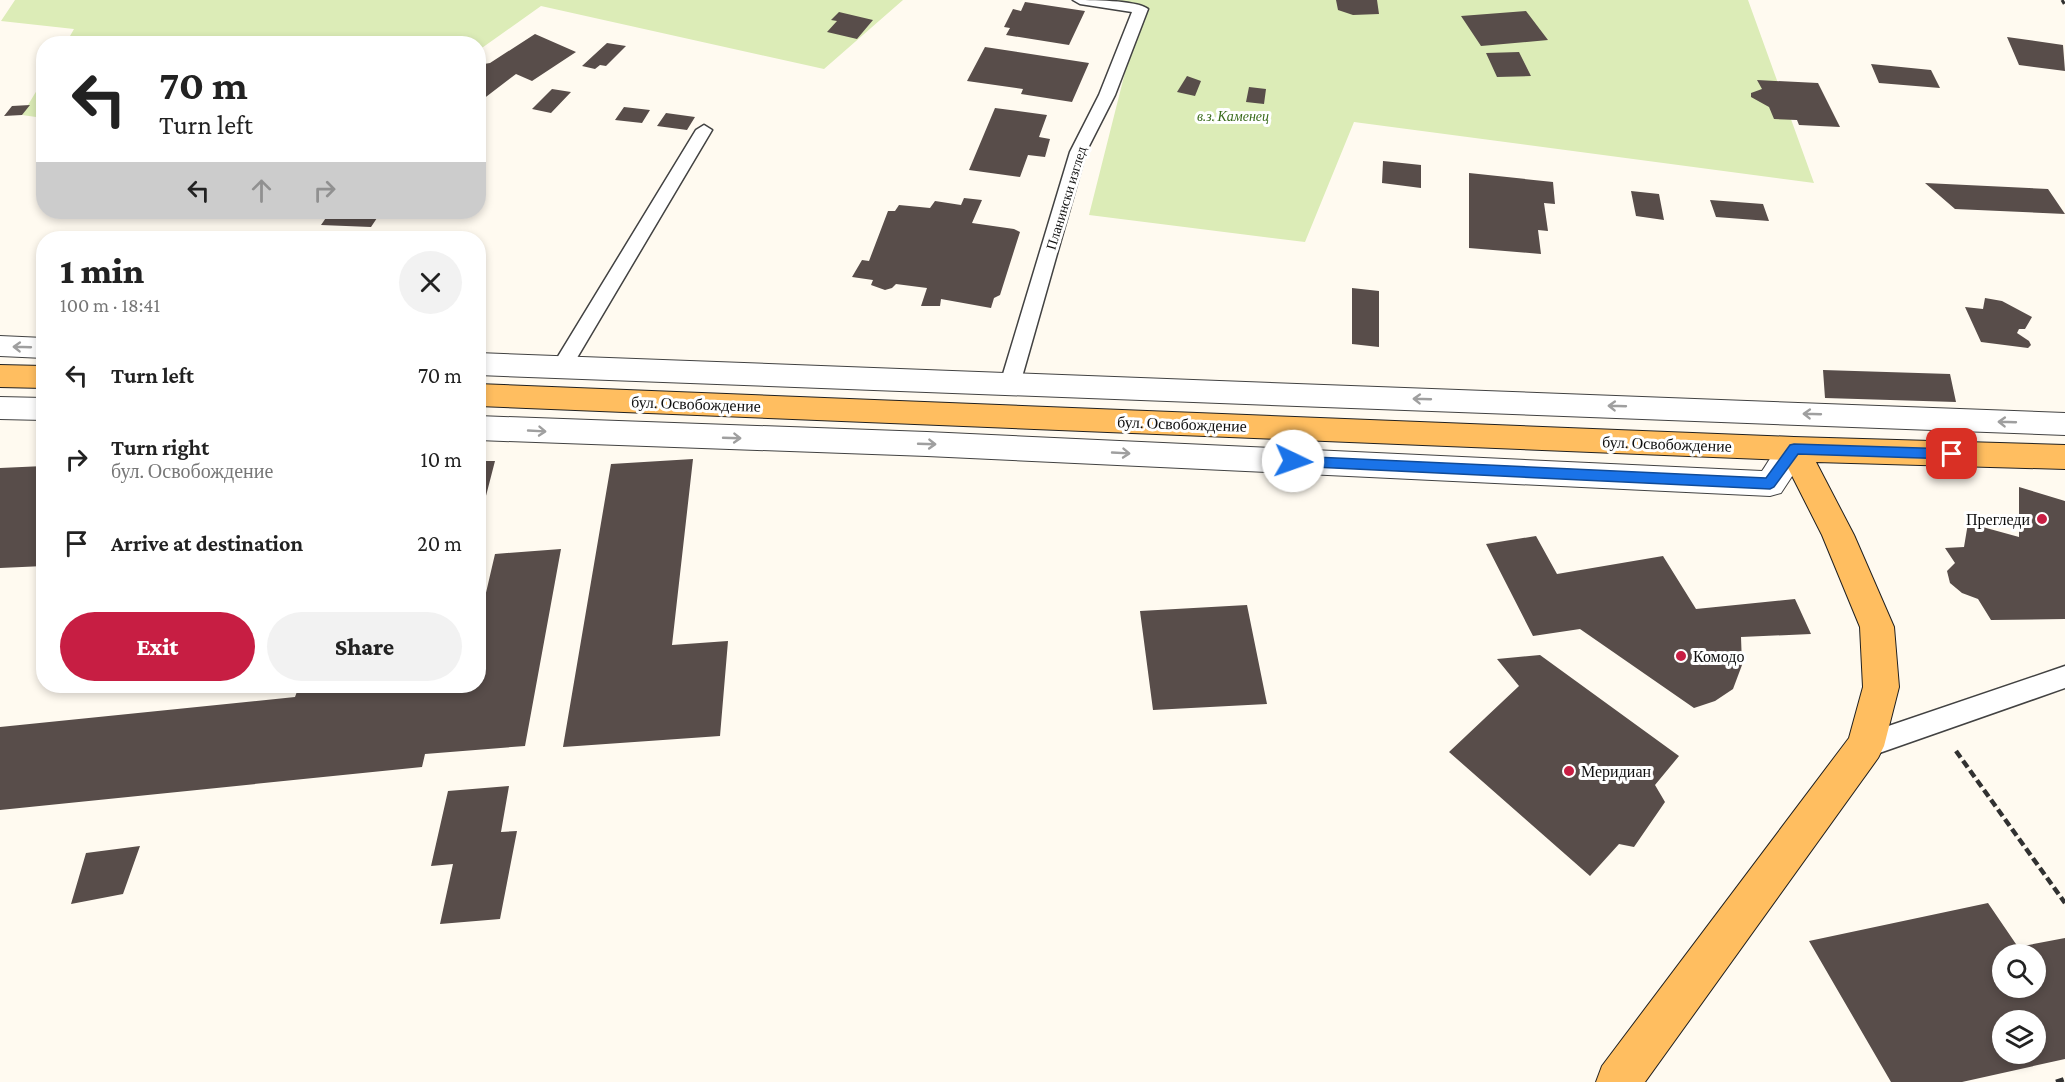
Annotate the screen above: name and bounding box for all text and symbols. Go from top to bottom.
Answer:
icon: left [60,60,138,138]
text: 70 m [159,61,248,108]
park label: в.з. Каменец [1197,108,1269,124]
text: Turn left [159,110,253,140]
street label: Планински изглед [1043,144,1089,252]
icon: left [182,174,215,207]
icon: ahead [245,174,278,207]
icon: right [308,174,341,207]
text: 1 min [60,251,144,291]
button: close [399,251,462,314]
text: 100 m · 18:41 [60,294,160,316]
one-way arrow [12,341,32,353]
icon: left [60,359,93,392]
text: Turn left [111,363,194,388]
text: 70 m [418,363,462,388]
street label: бул. Освобождение [631,393,761,416]
one-way arrow [1413,393,1432,405]
one-way arrow [1607,401,1627,412]
one-way arrow [1802,408,1822,420]
street label: бул. Освобождение [1117,413,1247,436]
one-way arrow [1997,416,2017,428]
one-way arrow [526,425,546,436]
pin [1926,428,1977,479]
position arrow [1261,429,1325,493]
one-way arrow [721,433,741,444]
street label: бул. Освобождение [1602,433,1732,456]
text: Turn right [111,435,209,460]
icon: arrive [1935,437,1968,470]
one-way arrow [916,439,936,450]
icon: right [60,443,93,476]
text: 10 m [420,447,462,472]
one-way arrow [1111,448,1131,459]
text: бул. Освобождение [111,460,273,482]
place label: Прегледи [1966,511,2030,529]
marker: Прегледи [2035,512,2049,526]
icon: arrive [60,527,93,560]
text: Arrive at destination [111,531,303,556]
text: 20 m [417,531,462,556]
button: Exit [60,612,255,681]
button: Share [267,612,462,681]
place label: Комодо [1693,648,1744,666]
marker: Комодо [1674,649,1688,663]
place label: Меридиан [1581,763,1651,781]
marker: Меридиан [1562,764,1576,778]
map controls [1992,944,2046,1064]
button: search [1992,944,2046,998]
button: layers [1992,1010,2046,1064]

